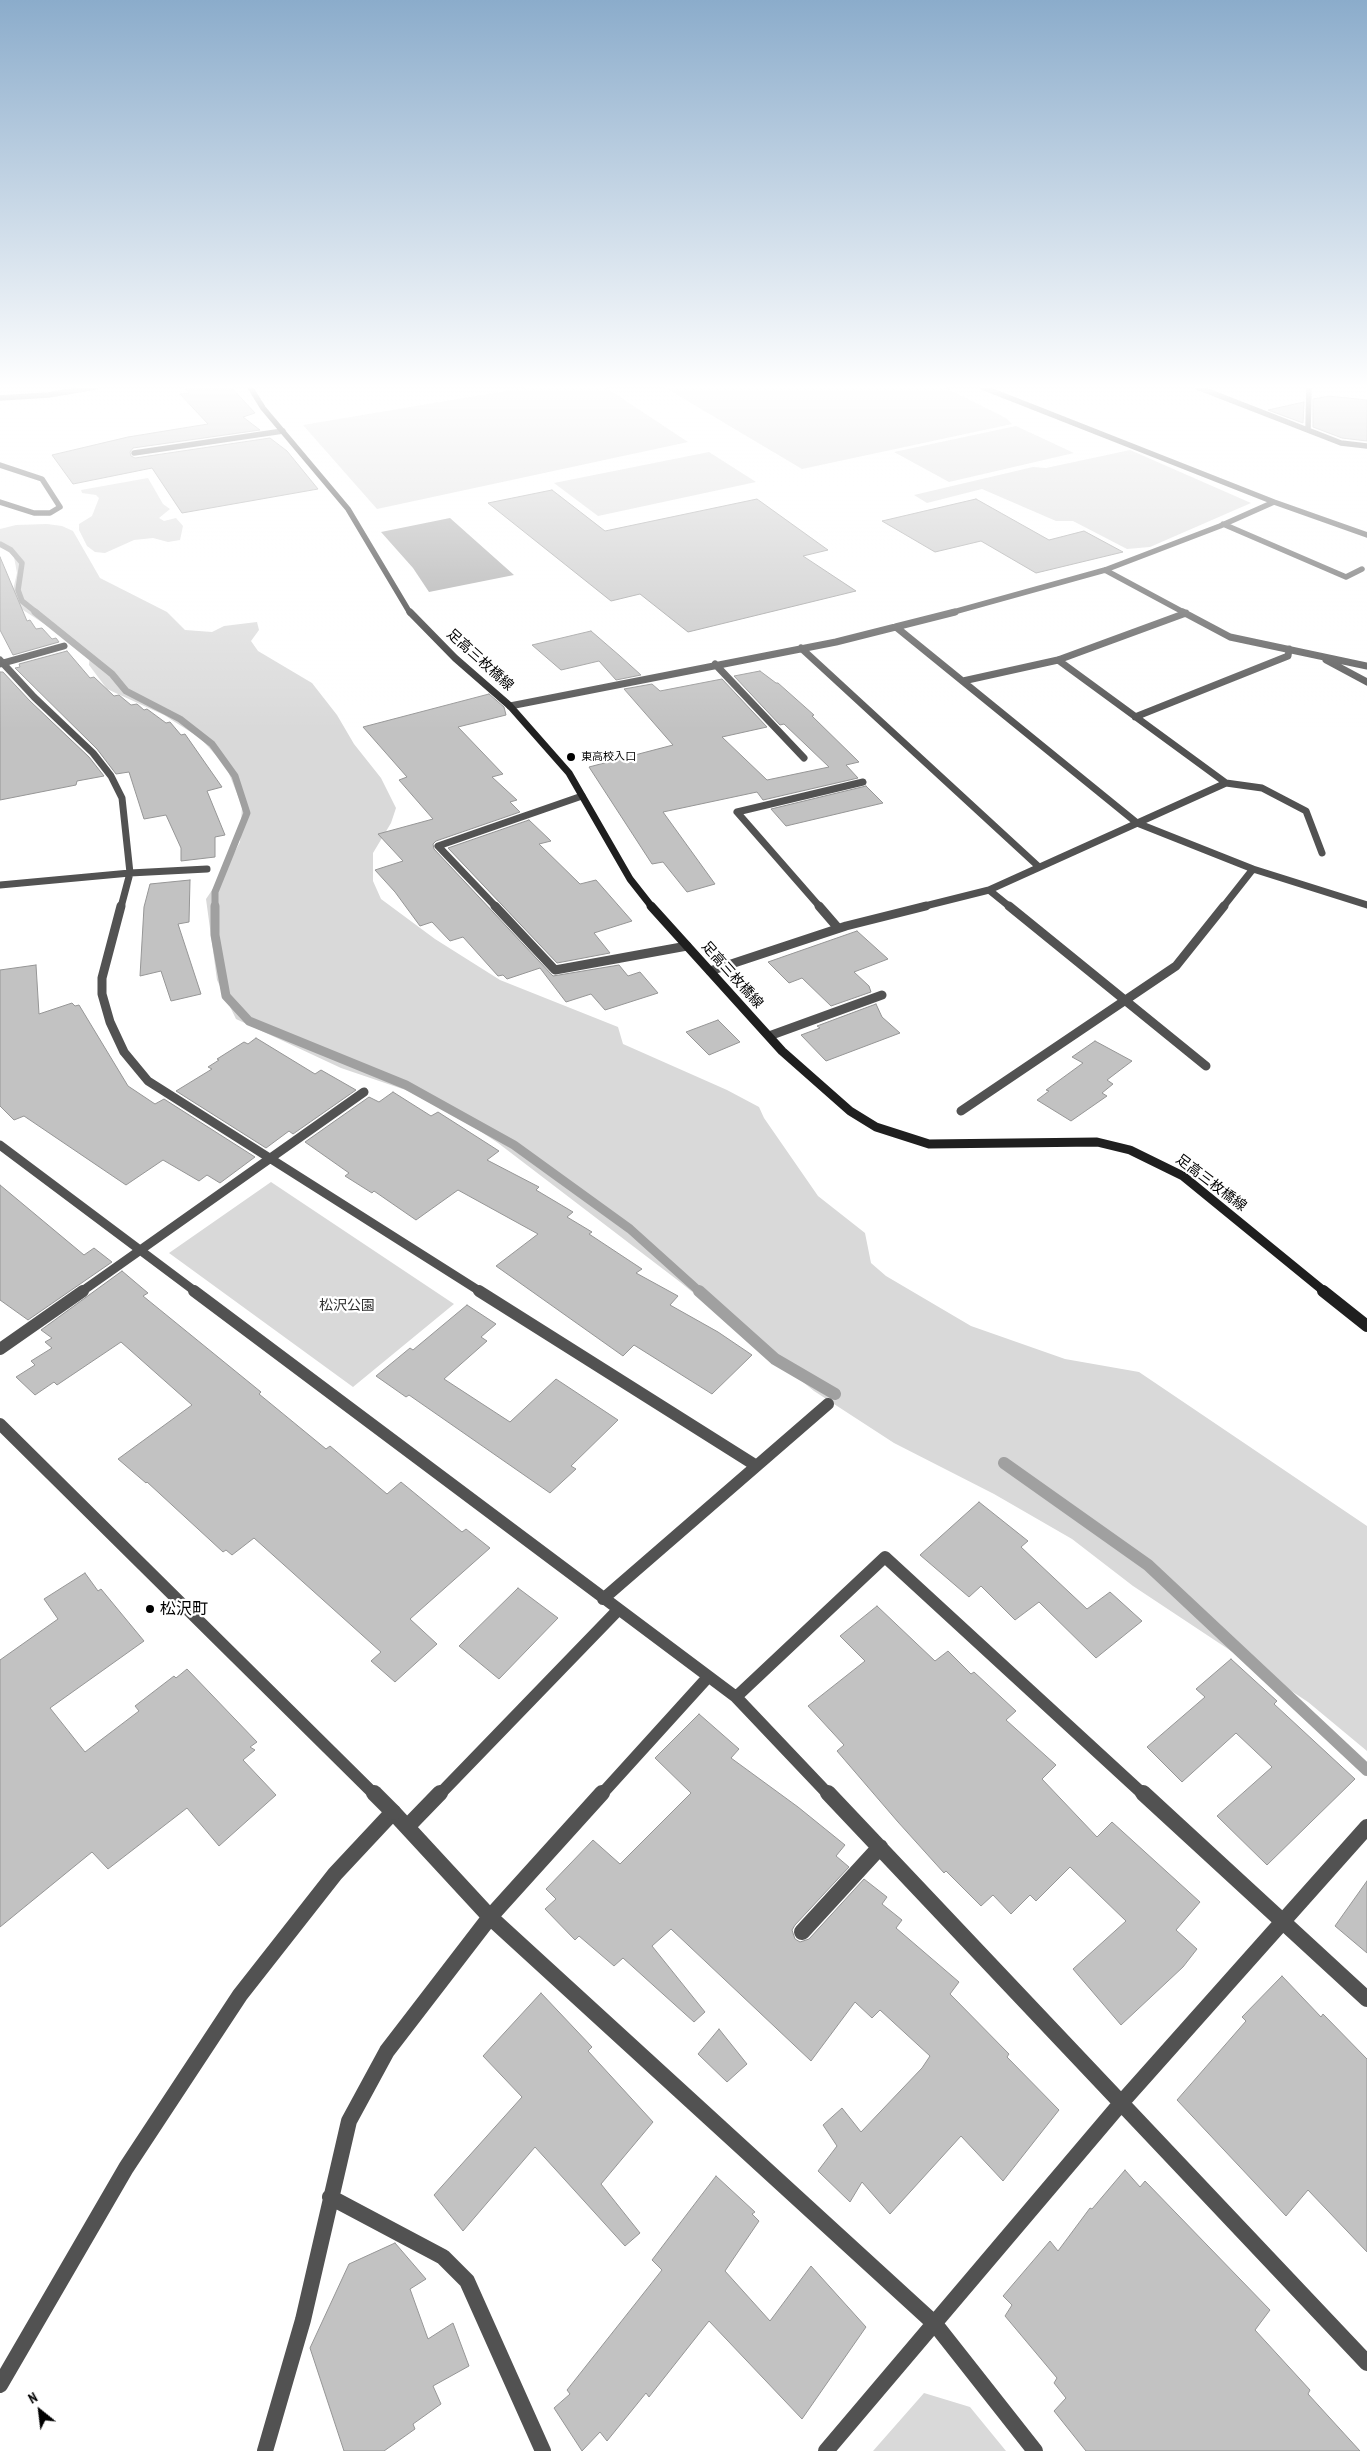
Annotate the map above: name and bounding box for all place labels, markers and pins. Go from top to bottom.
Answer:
place label: 東高校入口 [581,750,636,764]
marker: 東高校入口 [565,751,577,763]
place label: 松沢町 [160,1599,208,1619]
marker: 松沢町 [144,1603,156,1615]

